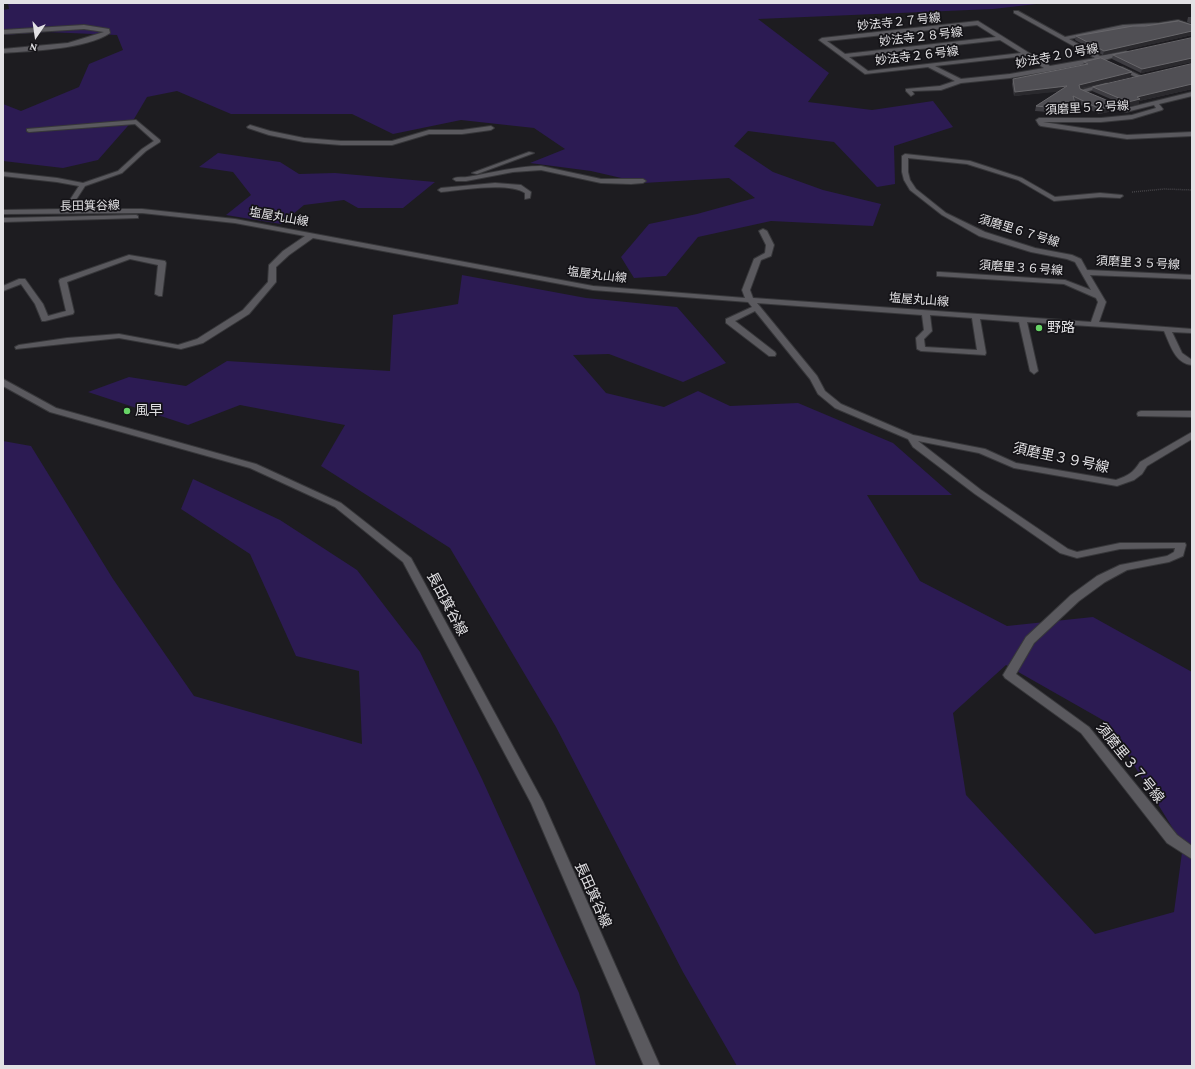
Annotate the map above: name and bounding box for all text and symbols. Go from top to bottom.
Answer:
street label: 妙法寺２７号線 [856,10,942,34]
north arrow [16,16,56,56]
street label: 妙法寺２８号線 [878,25,964,49]
text: N [28,41,38,54]
street label: 妙法寺２０号線 [1014,41,1100,71]
street label: 妙法寺２６号線 [874,44,960,68]
street label: 須磨里５２号線 [1045,99,1129,117]
street label: 長田箕谷線 [60,198,120,214]
street label: 塩屋丸山線 [248,205,310,229]
street label: 須磨里６７号線 [977,212,1061,250]
street label: 須磨里３５号線 [1096,254,1180,272]
street label: 須磨里３６号線 [979,258,1063,278]
street label: 塩屋丸山線 [566,264,628,286]
street label: 塩屋丸山線 [889,291,949,309]
place label: 野路 [1047,320,1075,336]
marker: 野路 [1034,323,1044,333]
place label: 風早 [135,403,163,419]
marker: 風早 [122,406,132,416]
street label: 須磨里３９号線 [1011,440,1111,476]
street label: 長田箕谷線 [423,569,471,639]
street label: 須磨里３７号線 [1093,720,1167,806]
street label: 長田箕谷線 [571,860,615,930]

